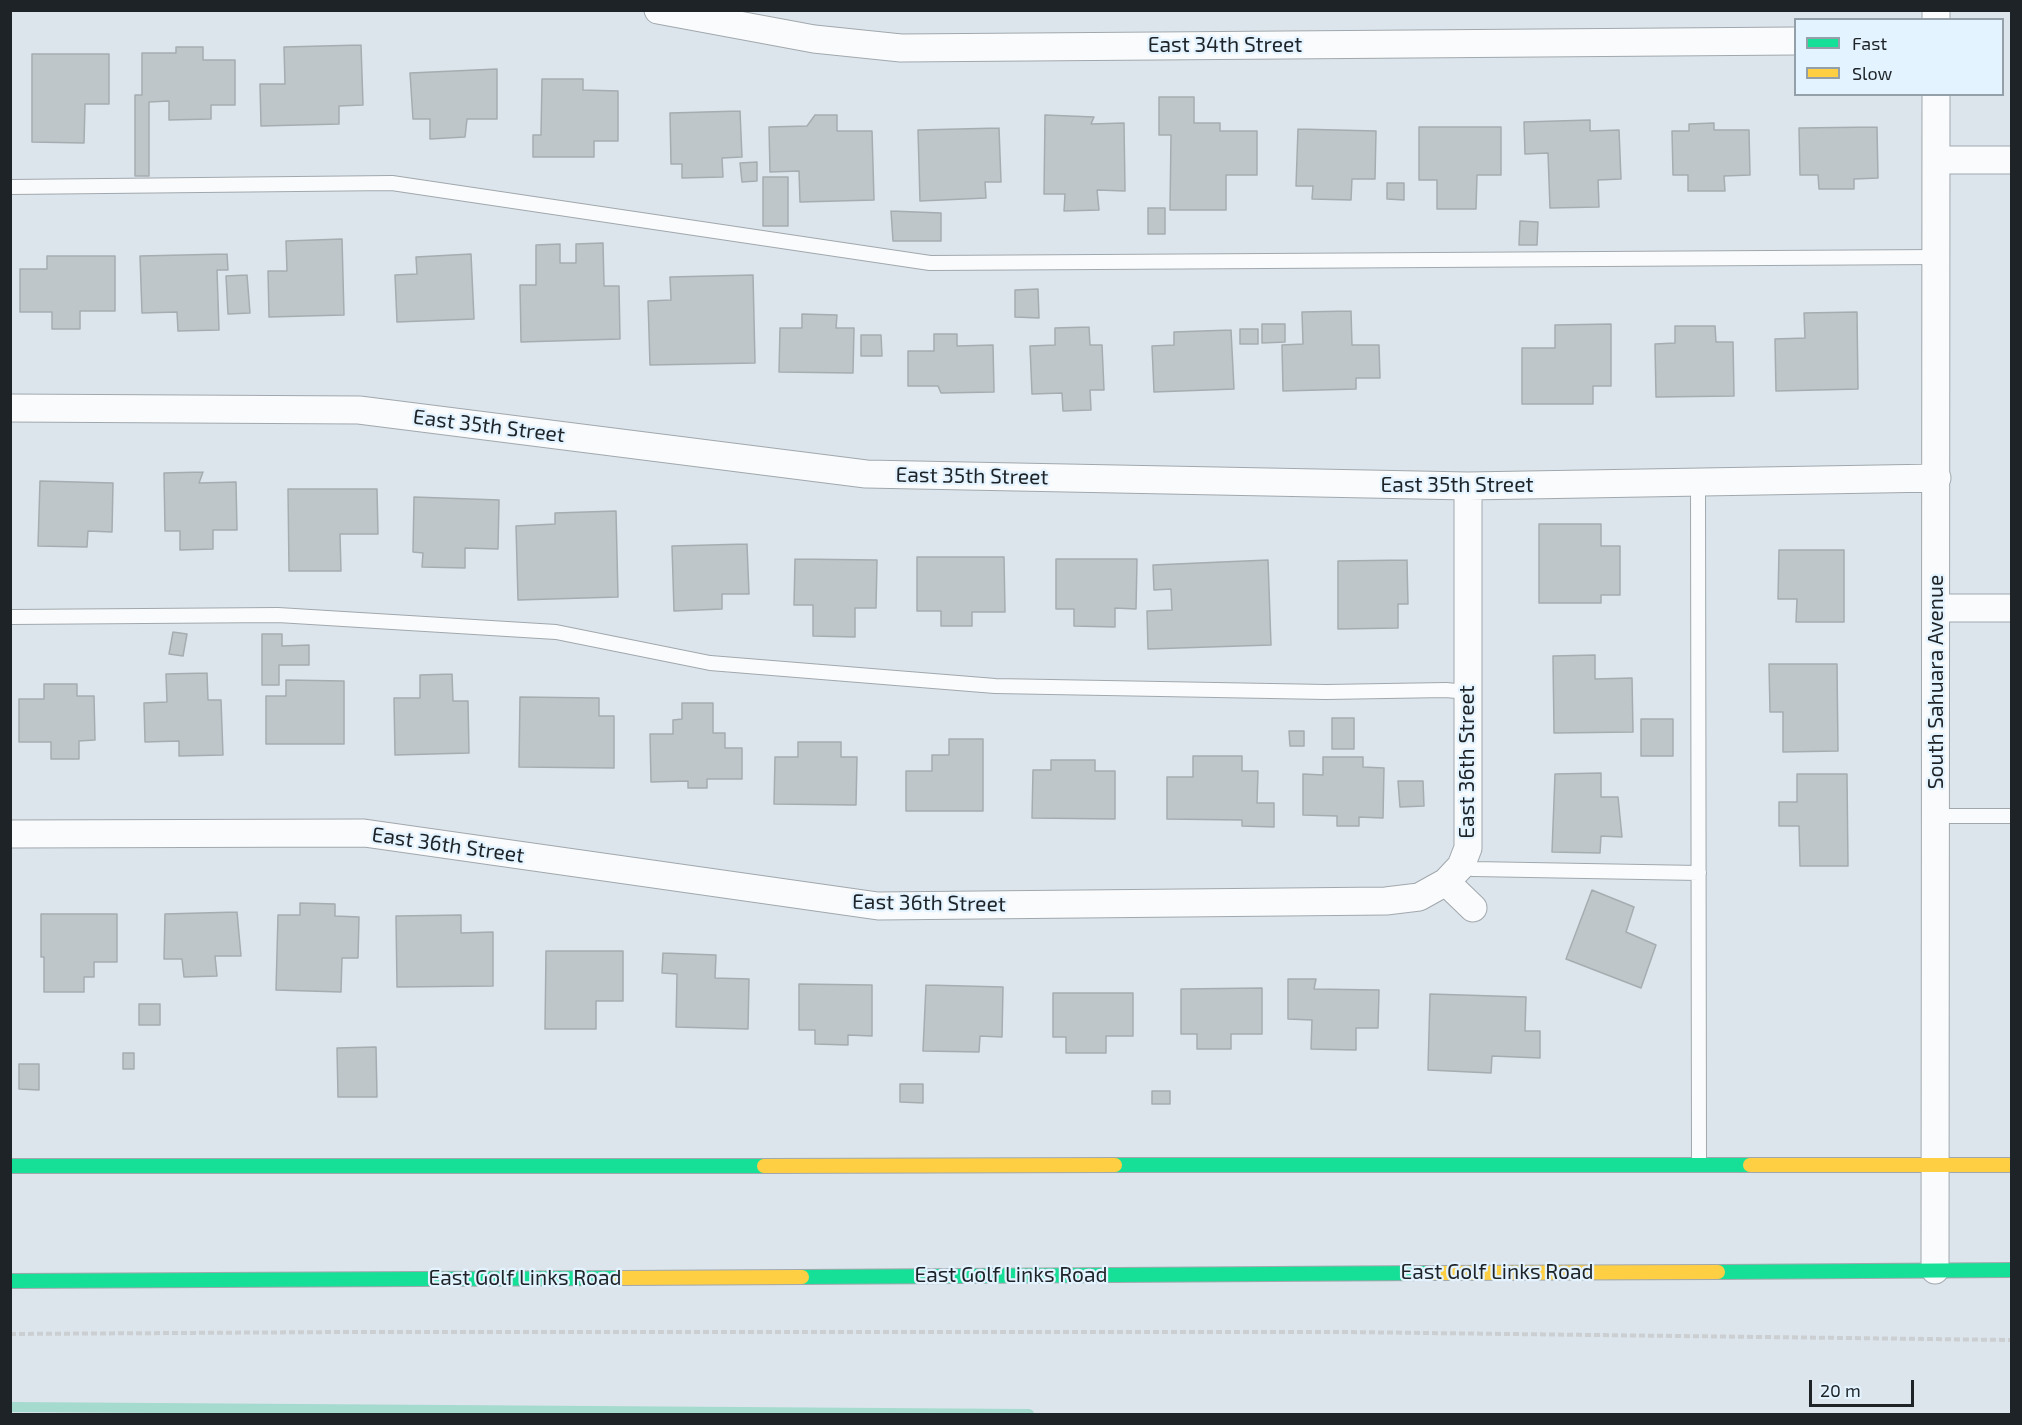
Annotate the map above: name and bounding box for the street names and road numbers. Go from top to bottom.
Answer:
street label: East 34th Street [1148,32,1302,58]
street label: East 35th Street [412,404,566,448]
street label: East 35th Street [895,462,1049,490]
street label: East 35th Street [1381,472,1533,498]
street label: South Sahuara Avenue [1923,575,1949,789]
street label: East 36th Street [1454,685,1480,839]
street label: East 36th Street [370,822,526,868]
street label: East 36th Street [852,889,1006,917]
street label: East Golf Links Road [1400,1259,1594,1285]
street label: East Golf Links Road [914,1262,1108,1288]
street label: East Golf Links Road [428,1265,622,1291]

